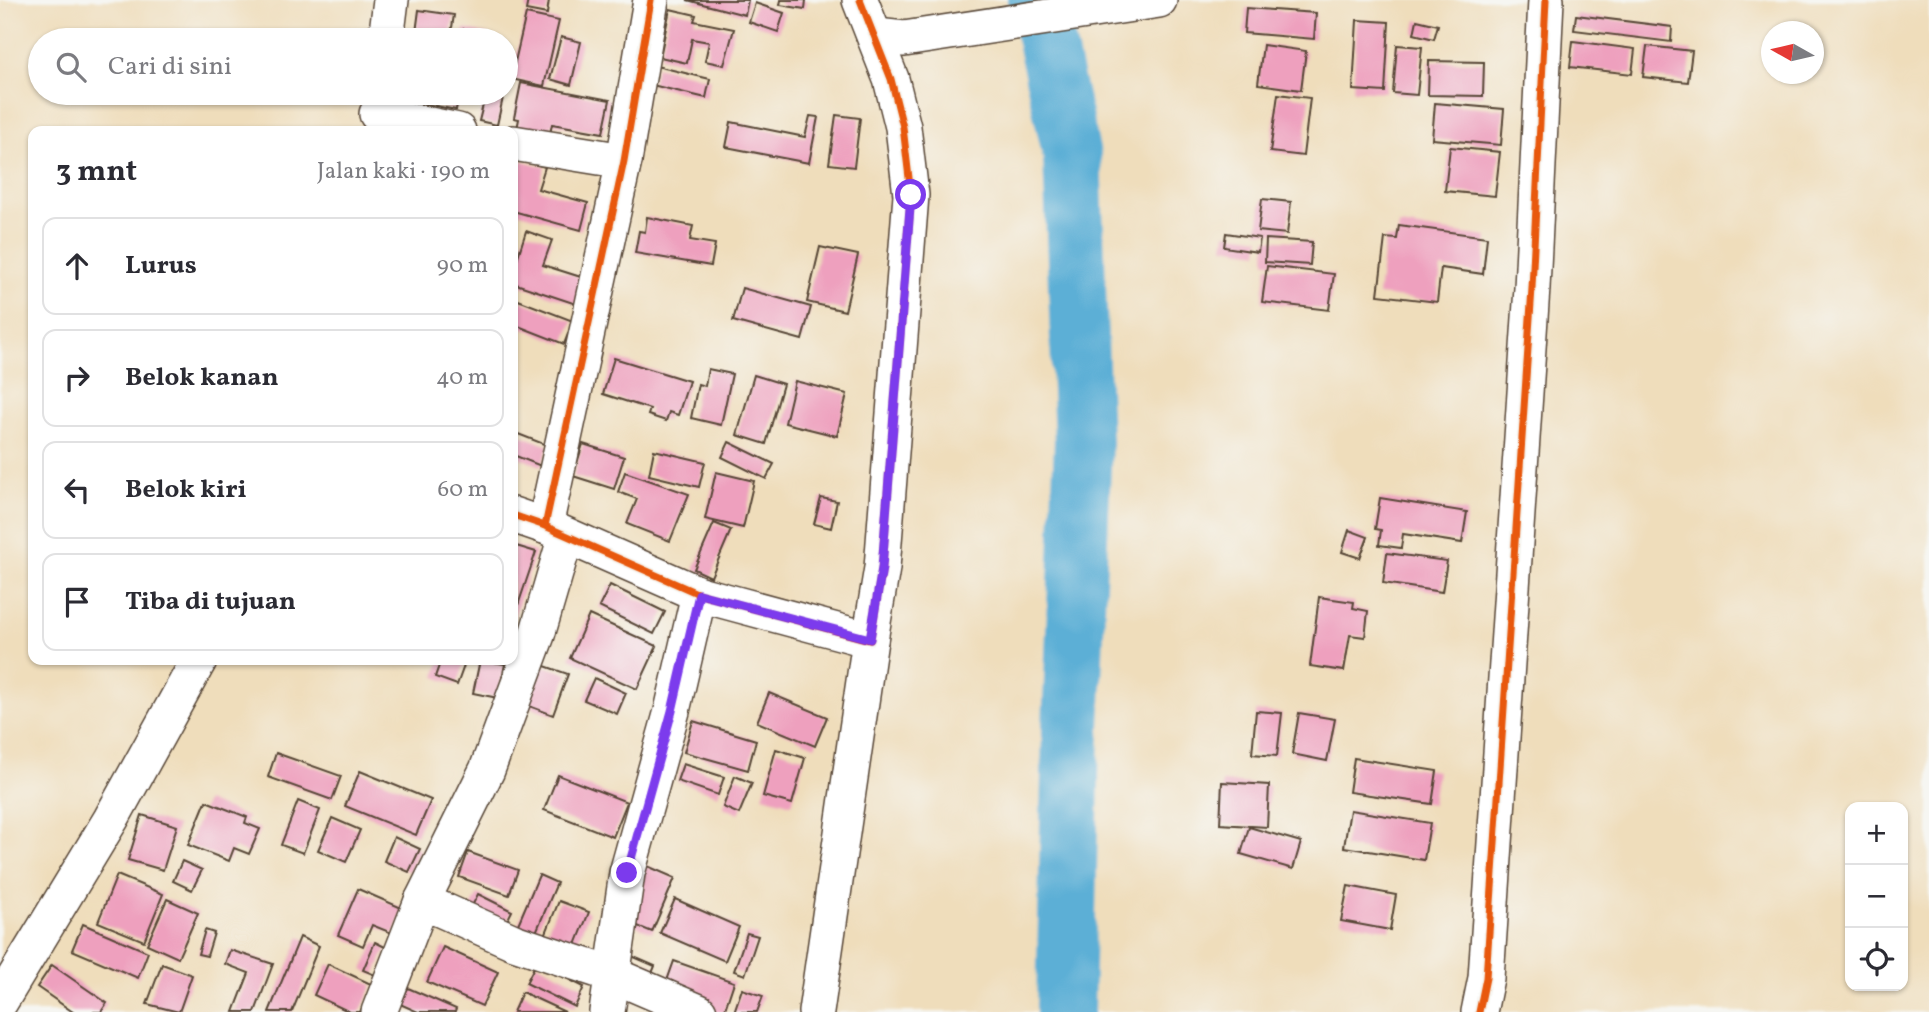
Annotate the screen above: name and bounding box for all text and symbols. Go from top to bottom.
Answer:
north arrow [1761,21,1824,84]
search box [28,28,518,105]
icon: search [52,48,90,86]
text: Cari di sini [108,49,232,85]
text: 3 mnt [56,151,137,193]
text: Jalan kaki · 190 m [317,156,490,188]
route start [895,179,926,210]
icon: ahead [58,247,96,285]
text: Lurus [125,248,197,284]
text: 90 m [437,250,488,282]
icon: right [58,359,96,397]
text: Belok kanan [125,360,279,396]
text: 40 m [436,362,488,394]
icon: left [58,471,96,509]
text: Belok kiri [125,472,247,508]
text: 60 m [438,474,488,506]
icon: arrive [58,583,96,621]
text: Tiba di tujuan [125,584,296,620]
map controls [1845,802,1908,991]
button: + [1845,802,1908,865]
route end [611,857,642,888]
button: − [1845,865,1908,928]
button: locate [1845,928,1908,991]

